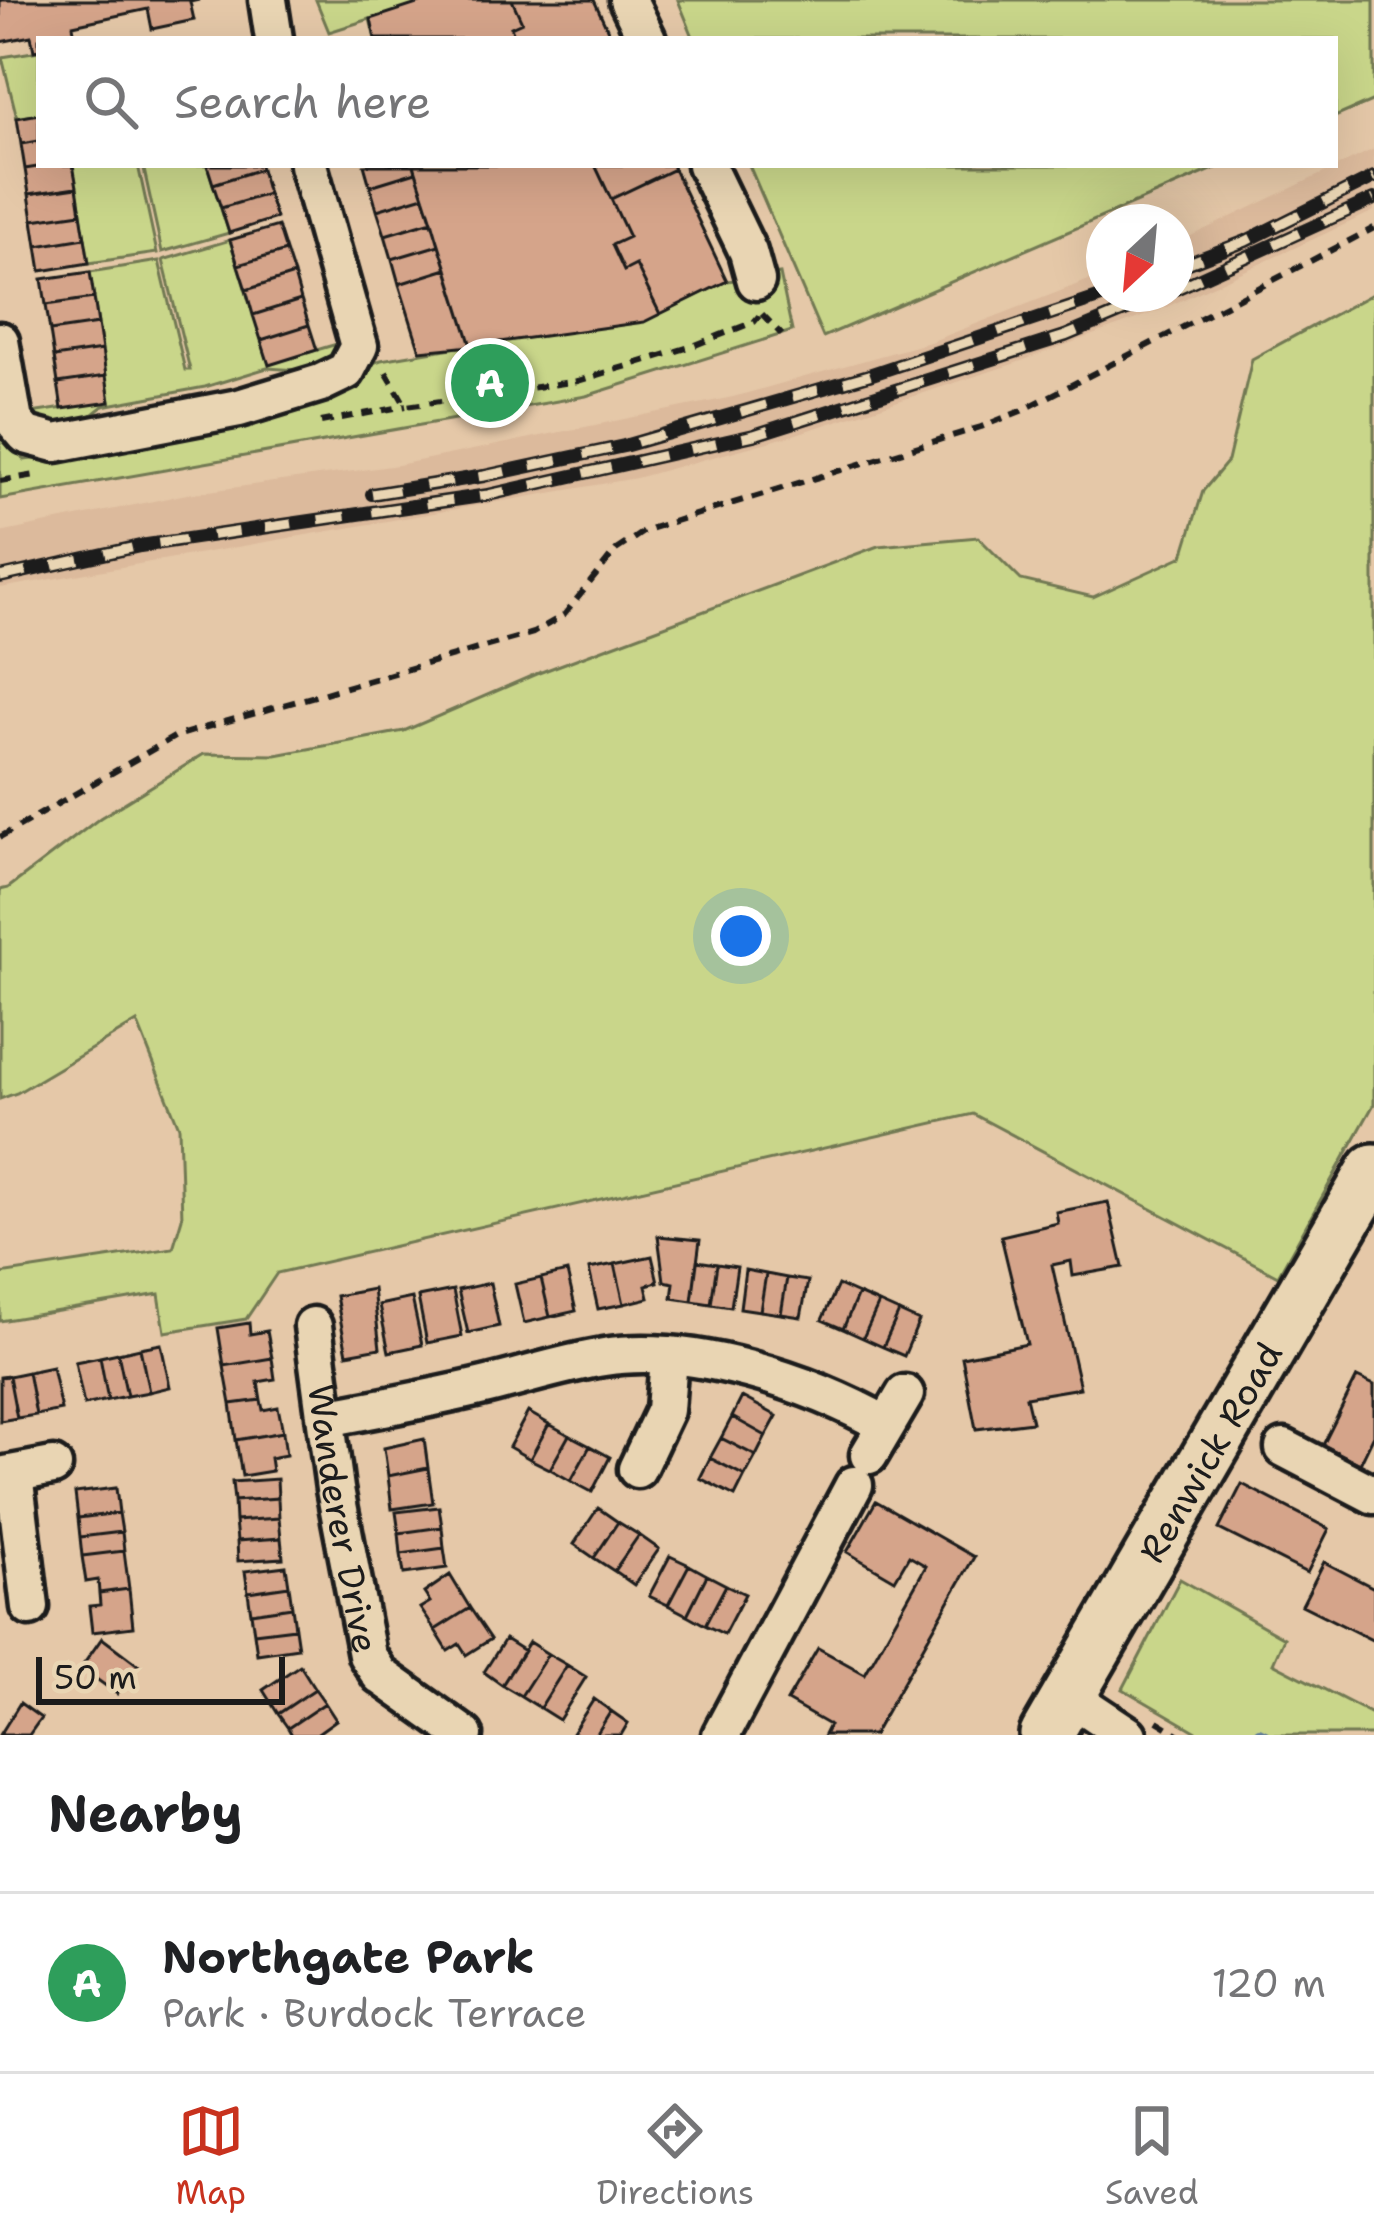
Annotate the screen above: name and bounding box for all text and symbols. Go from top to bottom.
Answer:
search box [36,36,1338,168]
icon: search [78,69,144,135]
text: Search here [174,72,431,132]
north arrow [1086,204,1194,312]
pin: A [451,338,529,428]
your location [711,906,771,966]
street label: Renwick Road [1127,1333,1294,1572]
street label: Wanderer Drive [296,1381,390,1657]
scale bar [36,1651,285,1704]
text: 50 m [54,1655,137,1700]
text: Nearby [48,1779,243,1847]
text: Northgate Park [162,1927,535,1987]
text: A [72,1957,102,2009]
text: 120 m [1211,1957,1326,2009]
text: Park · Burdock Terrace [162,1987,587,2039]
tab: Map [175,2098,246,2215]
tab: Directions [597,2098,754,2215]
tab: Saved [1105,2098,1199,2215]

